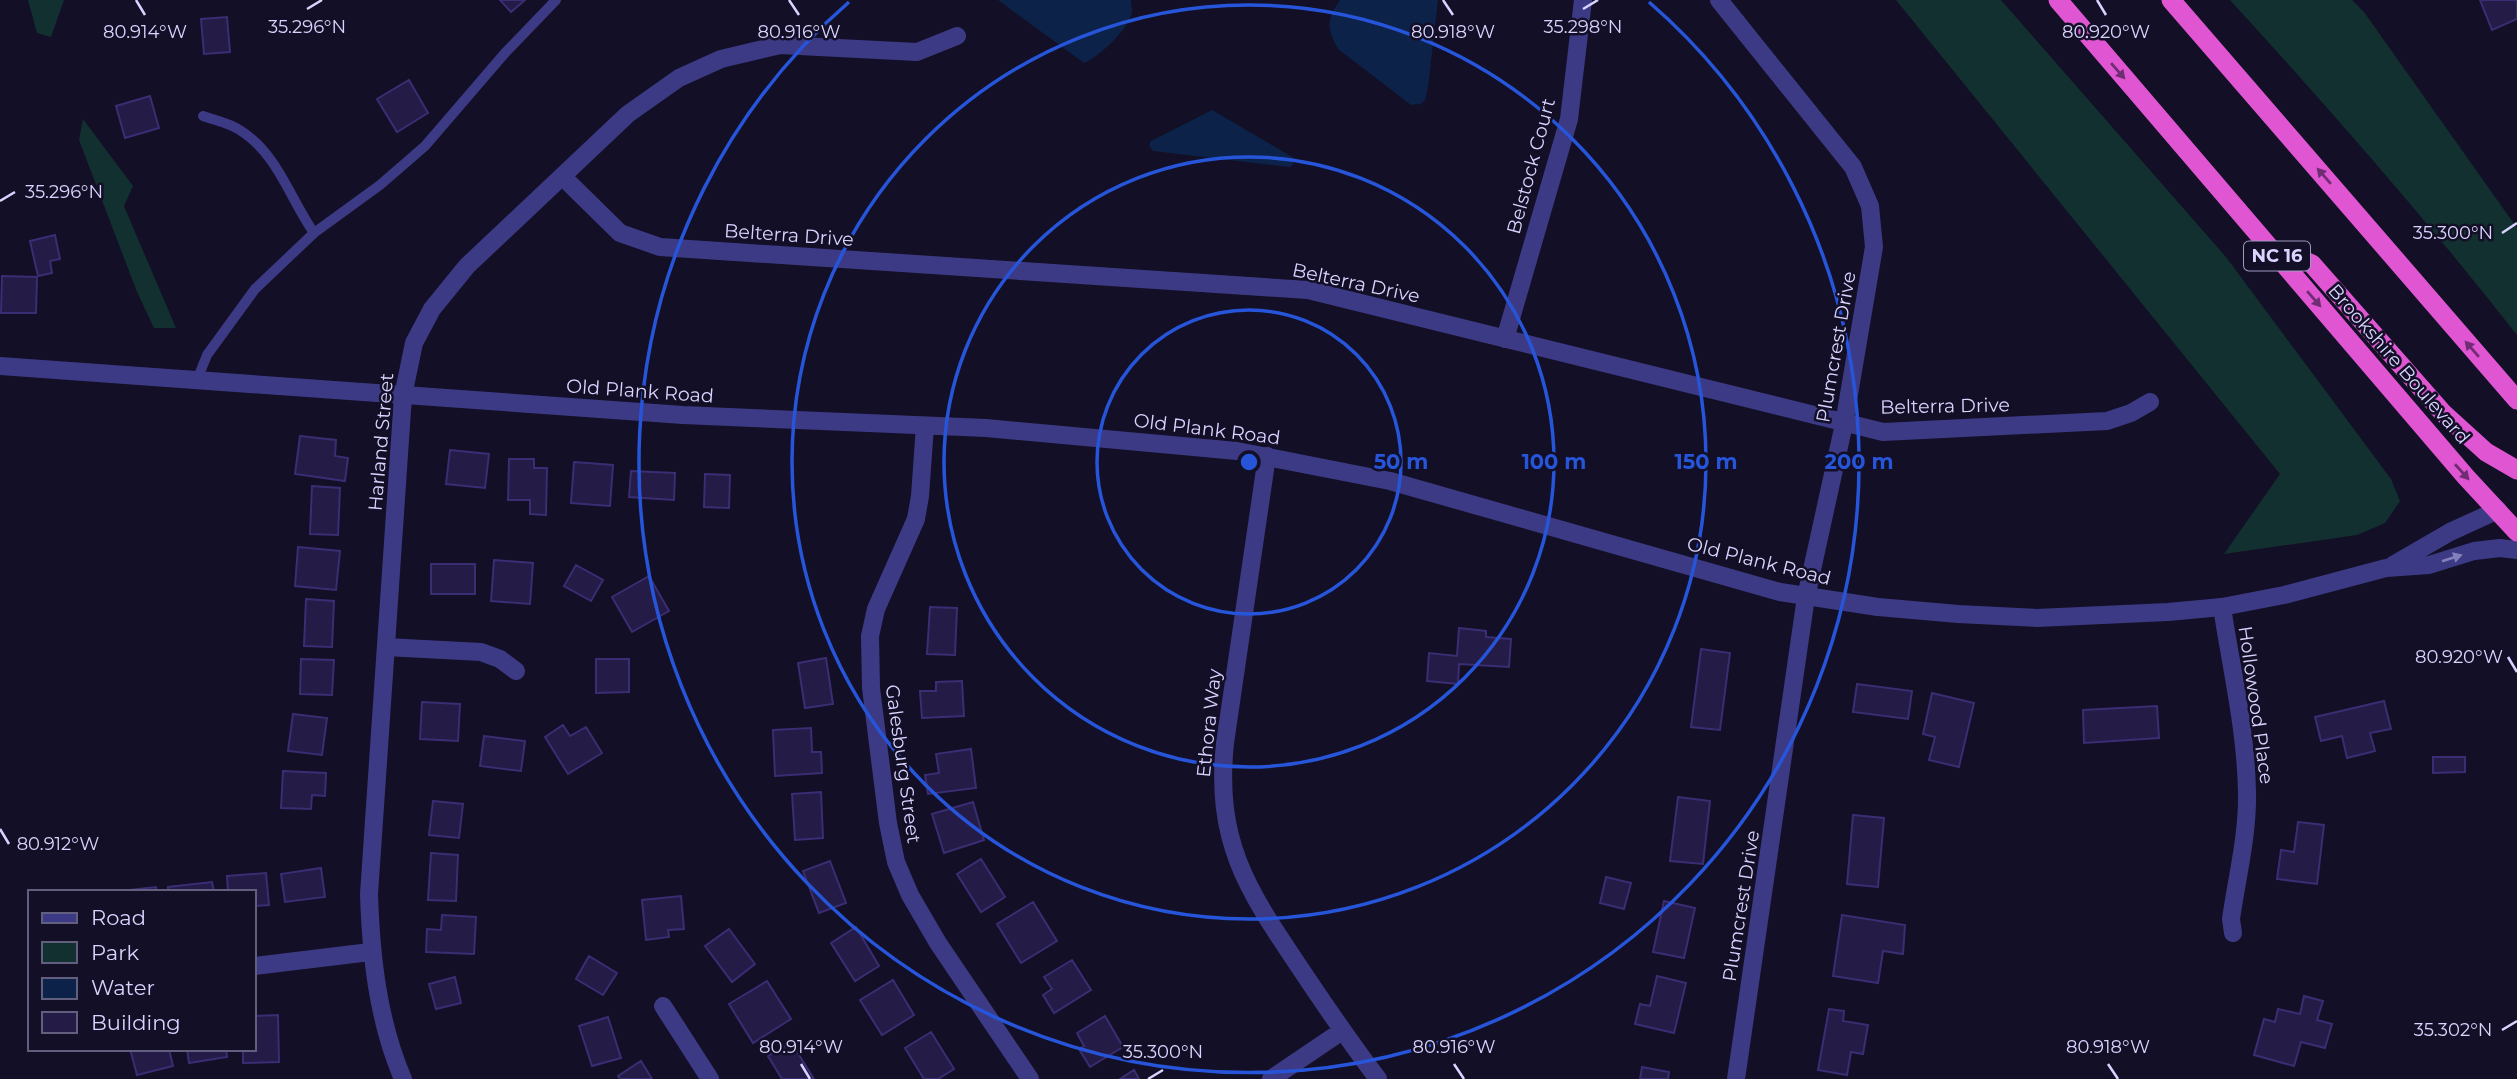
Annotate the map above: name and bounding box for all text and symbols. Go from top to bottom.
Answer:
text: 35.296°N [268,16,346,38]
text: 35.298°N [1543,16,1623,38]
text: 80.914°W [103,21,187,43]
text: 80.916°W [757,21,841,43]
text: 80.918°W [1411,21,1495,43]
text: 80.920°W [2062,21,2150,43]
one-way arrow [2110,62,2125,79]
street label: Belstock Court [1502,95,1560,236]
one-way arrow [2316,168,2332,185]
text: 35.296°N [25,181,103,203]
street label: Belterra Drive [723,219,855,251]
text: 35.300°N [2413,222,2493,244]
road number: NC 16 [2244,242,2310,270]
street label: Belterra Drive [1290,258,1422,308]
street label: Plumcrest Drive [1811,270,1861,424]
street label: Brookshire Boulevard [2323,279,2475,449]
one-way arrow [2306,290,2322,308]
one-way arrow [2465,340,2480,357]
street label: Harland Street [364,372,399,512]
street label: Old Plank Road [566,374,714,408]
street label: Belterra Drive [1880,393,2010,419]
street label: Old Plank Road [1132,409,1282,449]
text: 50 m [1374,449,1428,474]
text: 100 m [1522,449,1586,474]
text: 150 m [1675,449,1737,474]
text: 200 m [1825,449,1893,474]
centre of rings [1237,450,1261,474]
one-way arrow [2454,463,2470,481]
street label: Old Plank Road [1685,532,1833,590]
one-way arrow [2441,552,2462,563]
street label: Hollowood Place [2234,625,2278,785]
text: 80.920°W [2415,646,2503,668]
street label: Ethora Way [1192,667,1226,778]
street label: Galesburg Street [880,683,926,845]
street label: Plumcrest Drive [1718,829,1764,983]
text: 80.912°W [17,833,99,855]
legend [28,890,256,1051]
text: Road [91,905,146,930]
text: Park [91,940,139,965]
text: Water [91,975,155,1000]
text: Building [91,1010,181,1035]
text: 35.302°N [2414,1019,2492,1041]
text: 80.914°W [759,1036,843,1058]
text: 80.916°W [1412,1036,1496,1058]
text: 80.918°W [2066,1036,2150,1058]
text: 35.300°N [1123,1041,1203,1063]

